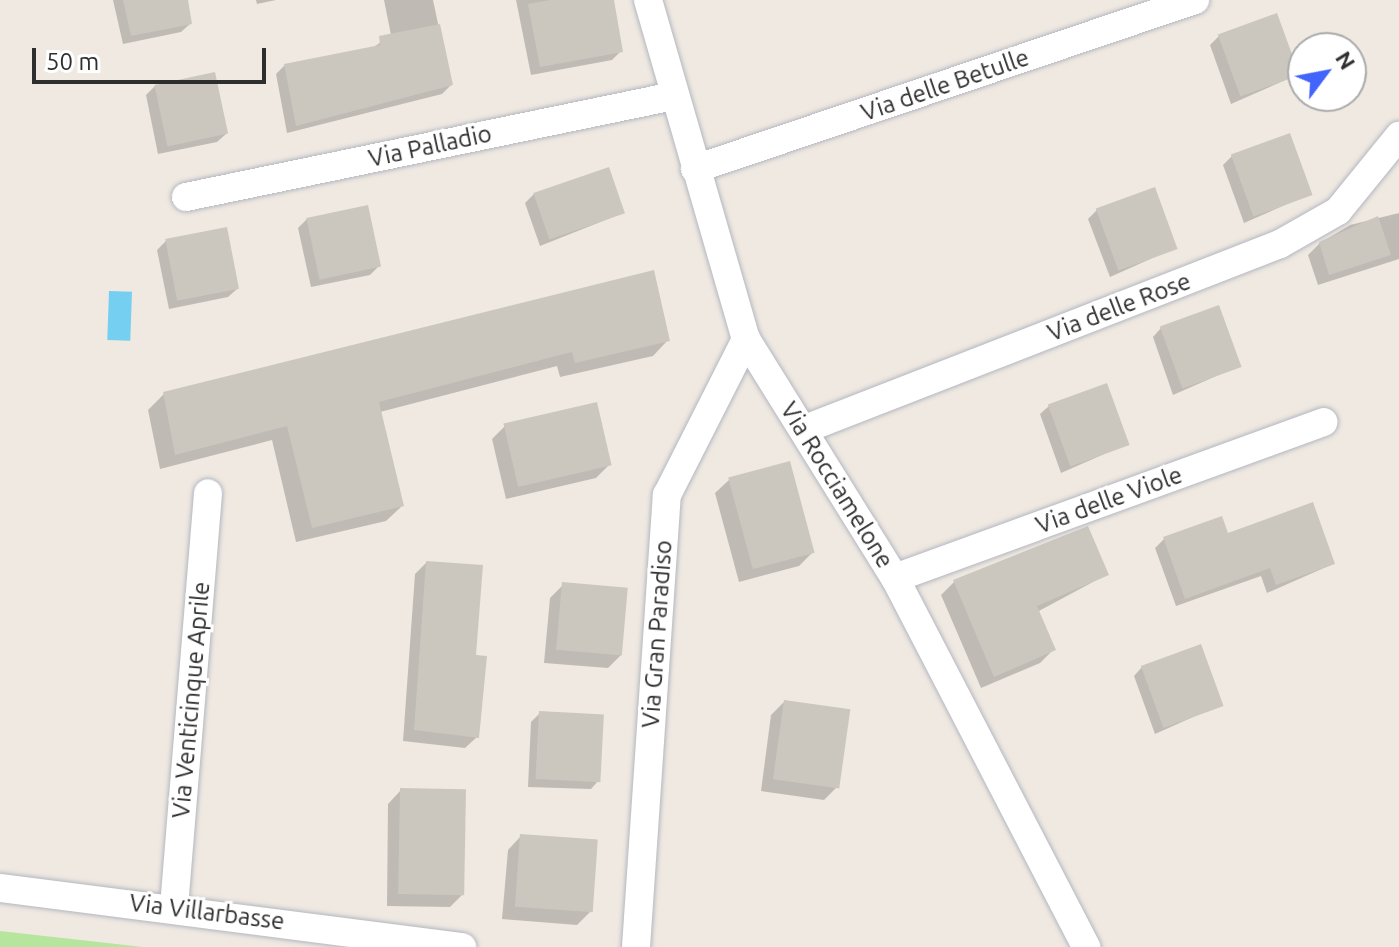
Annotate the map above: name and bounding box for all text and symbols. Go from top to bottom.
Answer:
scale bar [36,32,270,82]
north arrow [1287,32,1367,112]
street label: Via delle Betulle [857,43,1033,127]
text: N [1331,46,1361,74]
text: 50 m [46,48,99,75]
street label: Via Palladio [366,119,494,173]
street label: Via delle Rose [1043,267,1195,347]
street label: Via Rocciamelone [774,397,900,573]
street label: Via delle Viole [1032,460,1186,540]
street label: Via Gran Paradiso [636,539,678,729]
street label: Via Venticinque Aprile [166,580,216,820]
street label: Via Villarbasse [128,888,286,936]

